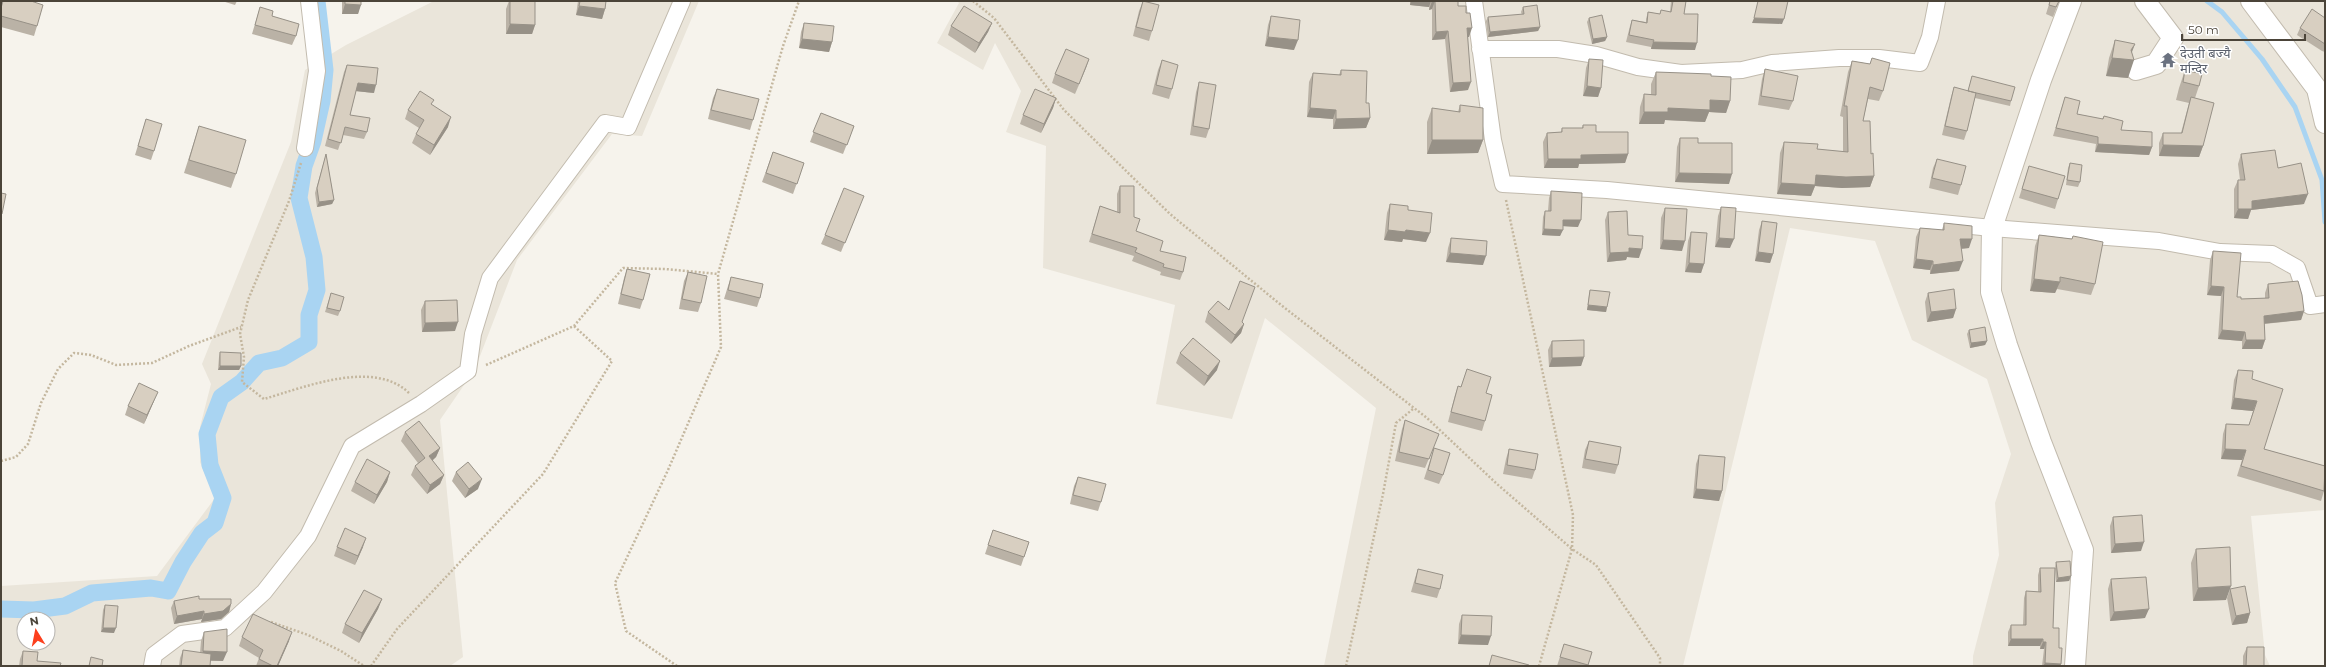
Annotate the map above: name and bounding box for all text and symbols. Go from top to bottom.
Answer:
scale bar [2182,16,2305,42]
text: 50 m [2188,22,2219,37]
place label: देउती बज्यै मन्दिर [2180,45,2231,76]
temple icon: देउती बज्यै मन्दिर [2159,51,2177,69]
north arrow [16,611,56,651]
text: N [29,613,40,629]

